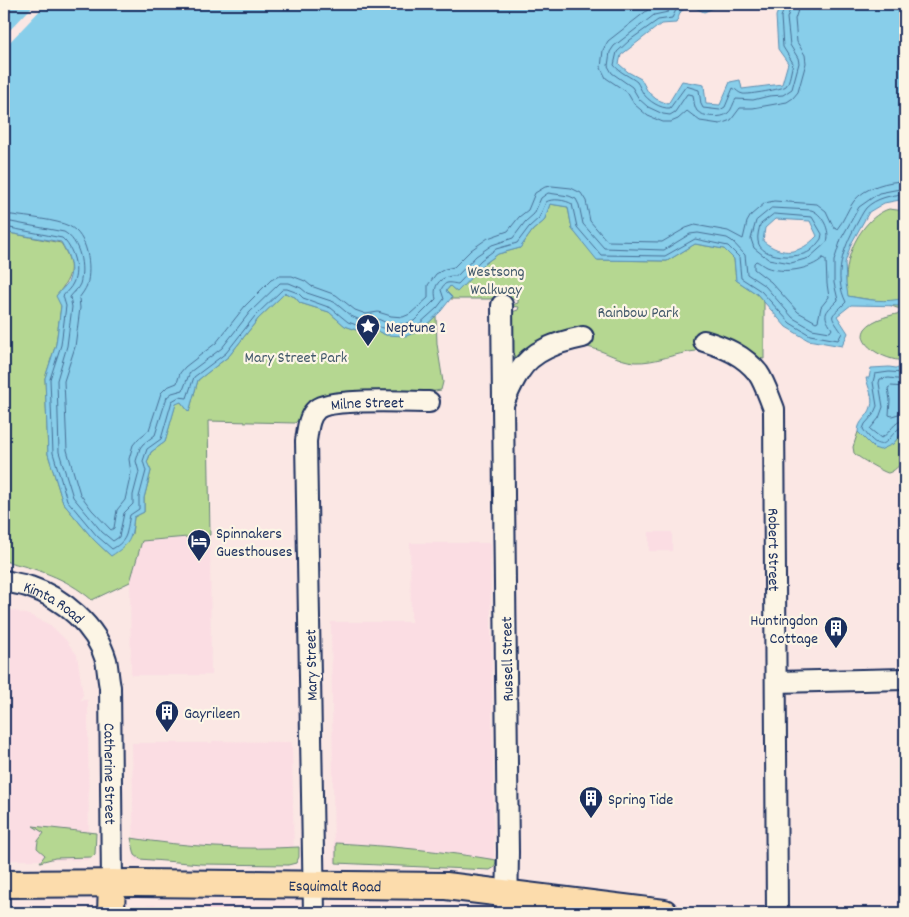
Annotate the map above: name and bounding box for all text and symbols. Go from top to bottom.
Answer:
park label: Westsong Walkway [467,261,525,302]
park label: Rainbow Park [598,302,678,325]
place icon: Neptune 2 [355,313,381,347]
place label: Neptune 2 [386,317,446,340]
park label: Mary Street Park [245,347,347,370]
street label: Milne Street [330,392,404,418]
street label: Robert Street [761,508,784,592]
place label: Spinnakers Guesthouses [216,523,293,564]
hotel icon: Spinnakers Guesthouses [186,528,212,562]
street label: Kimta Road [20,577,89,630]
place label: Huntingdon Cottage [750,610,818,651]
building icon: Huntingdon Cottage [823,615,849,649]
street label: Russell Street [496,616,521,702]
street label: Mary Street [300,629,325,701]
building icon: Gayrileen [154,699,180,733]
place label: Gayrileen [184,703,240,726]
street label: Catherine Street [96,723,120,825]
building icon: Spring Tide [578,785,604,819]
place label: Spring Tide [608,789,673,812]
street label: Esquimalt Road [288,875,381,899]

